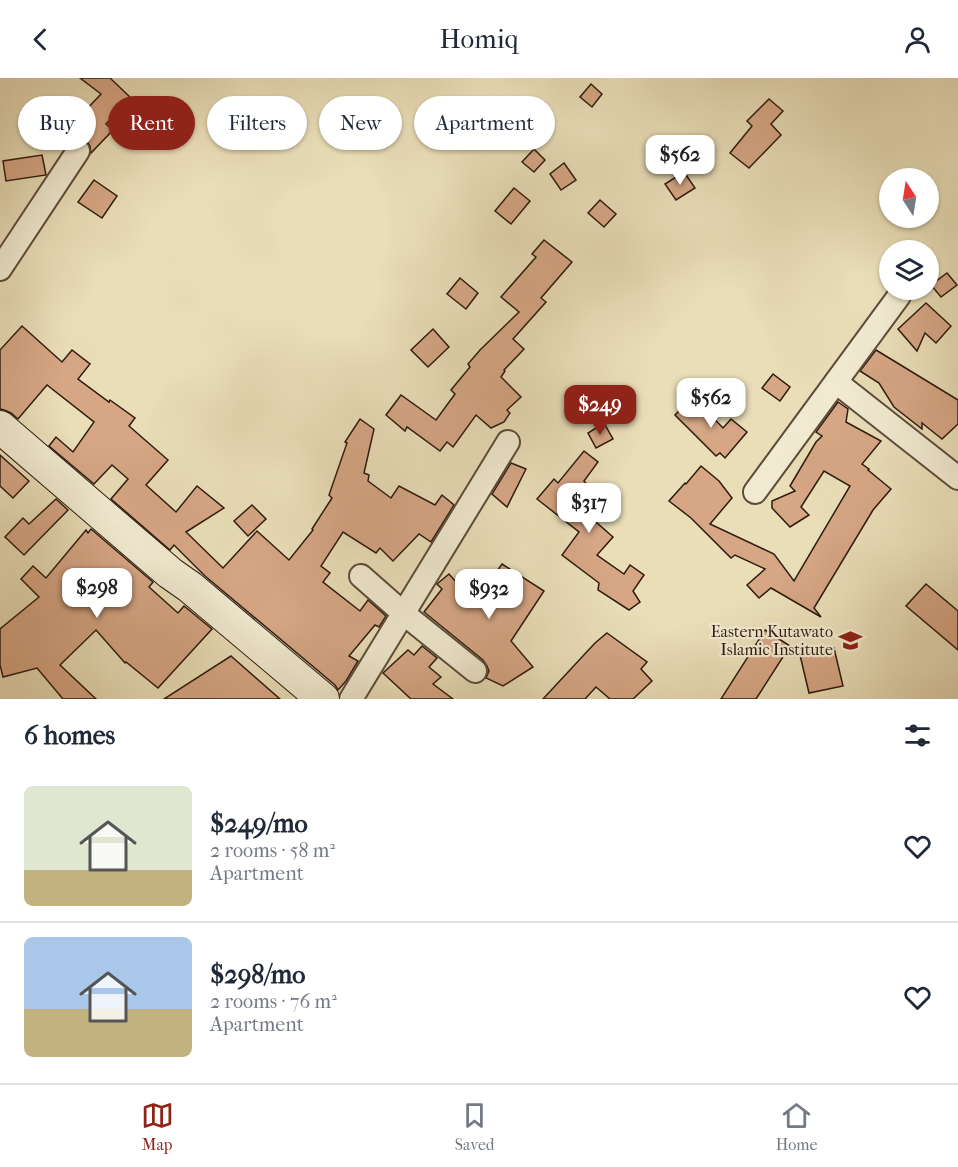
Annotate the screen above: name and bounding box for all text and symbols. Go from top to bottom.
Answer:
icon: back [24,23,57,56]
text: Homiq [440,23,518,55]
icon: person [901,23,934,56]
chip: Buy [18,96,96,150]
chip: Rent [108,96,195,150]
chip: Filters [207,96,307,150]
chip: New [319,96,402,150]
chip: Apartment [414,96,555,150]
pin: $562 [644,135,716,186]
text: $562 [660,143,700,166]
north arrow [879,168,939,228]
map controls [879,168,939,300]
button: layers [879,240,939,300]
pin: $562 [675,378,747,429]
pin: $249 [564,385,636,436]
text: $562 [691,386,731,409]
text: $249 [578,393,622,416]
pin: $317 [553,483,625,534]
text: $317 [571,491,607,514]
pin: $298 [61,568,133,619]
pin: $932 [453,569,525,620]
text: $298 [76,576,118,599]
text: $932 [469,577,509,600]
place label: Eastern Kutawato Islamic Institute [711,622,833,659]
school or university icon: Eastern Kutawato Islamic Institute [838,627,864,653]
icon: filters [901,719,934,752]
text: 6 homes [24,720,115,751]
text: $249/mo [210,808,308,839]
icon: home [72,810,144,882]
icon: heart [901,830,934,863]
text: 2 rooms · 58 m² [210,839,335,862]
text: Apartment [210,862,304,885]
text: $298/mo [210,959,305,990]
icon: home [72,961,144,1033]
icon: heart [901,981,934,1014]
text: 2 rooms · 76 m² [210,990,337,1013]
text: Apartment [210,1013,304,1036]
tab: Map [141,1099,174,1154]
tab: Saved [455,1099,495,1154]
tab: Home [776,1099,817,1154]

